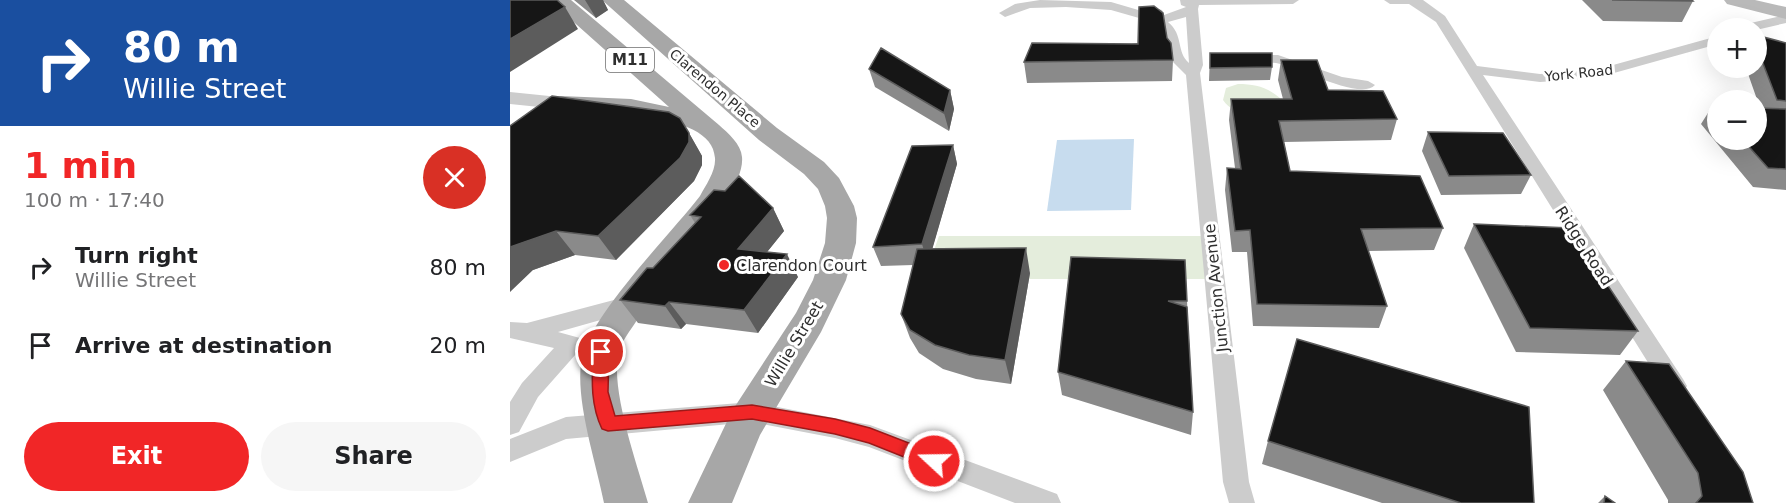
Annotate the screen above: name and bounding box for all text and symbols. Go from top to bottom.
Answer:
map controls [1707,18,1767,150]
button: + [1707,18,1767,78]
text: 80 m [123,23,240,72]
icon: right [24,24,102,102]
street label: Clarendon Place [667,45,763,131]
road number: M11 [606,48,654,72]
street label: York Road [1543,61,1614,85]
text: Willie Street [123,73,286,104]
button: − [1707,90,1767,150]
text: 1 min [24,145,137,186]
button: close [423,146,486,209]
text: 100 m · 17:40 [24,188,165,212]
street label: Ridge Road [1551,203,1617,289]
street label: Junction Avenue [1200,223,1232,354]
text: Turn right [75,243,198,268]
icon: right [24,251,57,284]
text: 80 m [430,255,486,280]
place label: Clarendon Court [736,256,867,275]
marker: Clarendon Court [717,258,731,272]
text: Willie Street [75,268,196,292]
street label: Willie Street [761,298,827,390]
pin [575,326,626,377]
icon: arrive [24,329,57,362]
text: Arrive at destination [75,333,332,358]
text: 20 m [430,333,486,358]
icon: arrive [584,335,617,368]
button: Exit [24,422,249,491]
button: Share [261,422,486,491]
position arrow [902,429,966,493]

